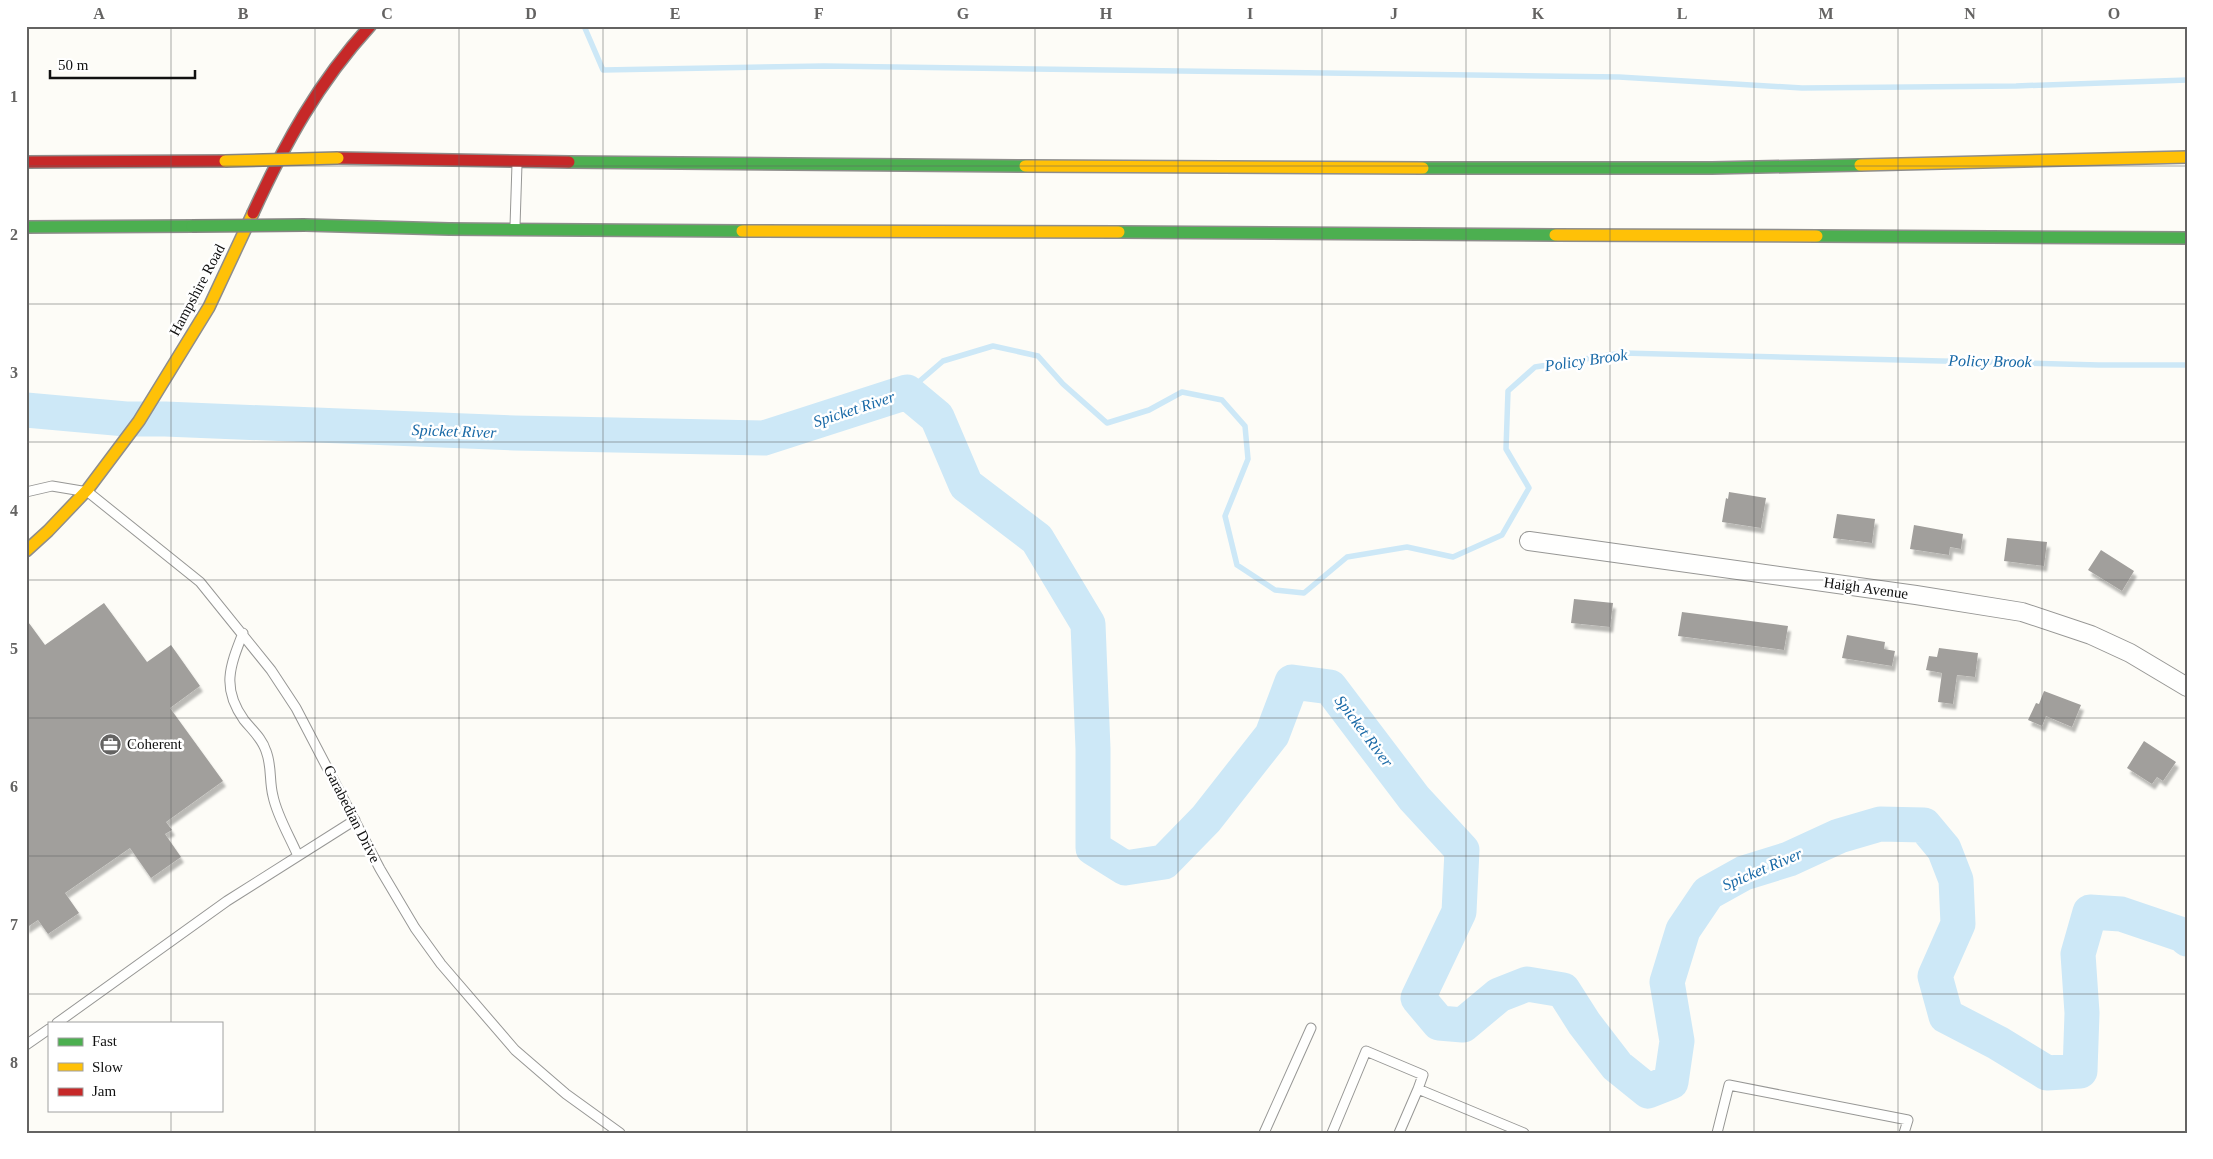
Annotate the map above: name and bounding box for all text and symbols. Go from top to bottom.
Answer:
text: A [93,5,105,22]
text: B [238,5,249,22]
text: C [381,5,393,22]
text: D [525,5,537,22]
text: E [670,5,680,22]
text: F [814,5,824,22]
text: G [957,5,970,22]
text: H [1100,5,1113,22]
text: I [1247,5,1253,22]
text: J [1390,5,1398,22]
text: K [1532,5,1545,22]
text: L [1677,5,1687,22]
text: M [1818,5,1834,22]
text: N [1964,5,1976,22]
text: O [2108,5,2120,22]
scale bar [50,48,195,80]
text: 50 m [58,57,89,73]
text: 1 [10,88,18,105]
text: 2 [10,226,18,243]
street label: Hampshire Road [166,241,228,338]
water label: Policy Brook [1543,346,1629,375]
water label: Policy Brook [1947,352,2033,371]
text: 3 [10,364,18,381]
water label: Spicket River [811,388,898,431]
water label: Spicket River [411,421,497,442]
text: 4 [10,502,18,519]
street label: Haigh Avenue [1823,574,1910,602]
text: 5 [10,640,18,657]
water label: Spicket River [1331,692,1397,771]
office icon: Coherent [99,732,123,756]
place label: Coherent [127,736,183,752]
street label: Garabedian Drive [321,763,384,866]
text: 6 [10,778,18,795]
water label: Spicket River [1720,844,1805,894]
text: 7 [10,916,18,933]
legend [48,1022,222,1112]
text: Fast [92,1033,118,1049]
text: 8 [10,1054,18,1071]
text: Slow [92,1059,123,1075]
text: Jam [92,1083,116,1099]

